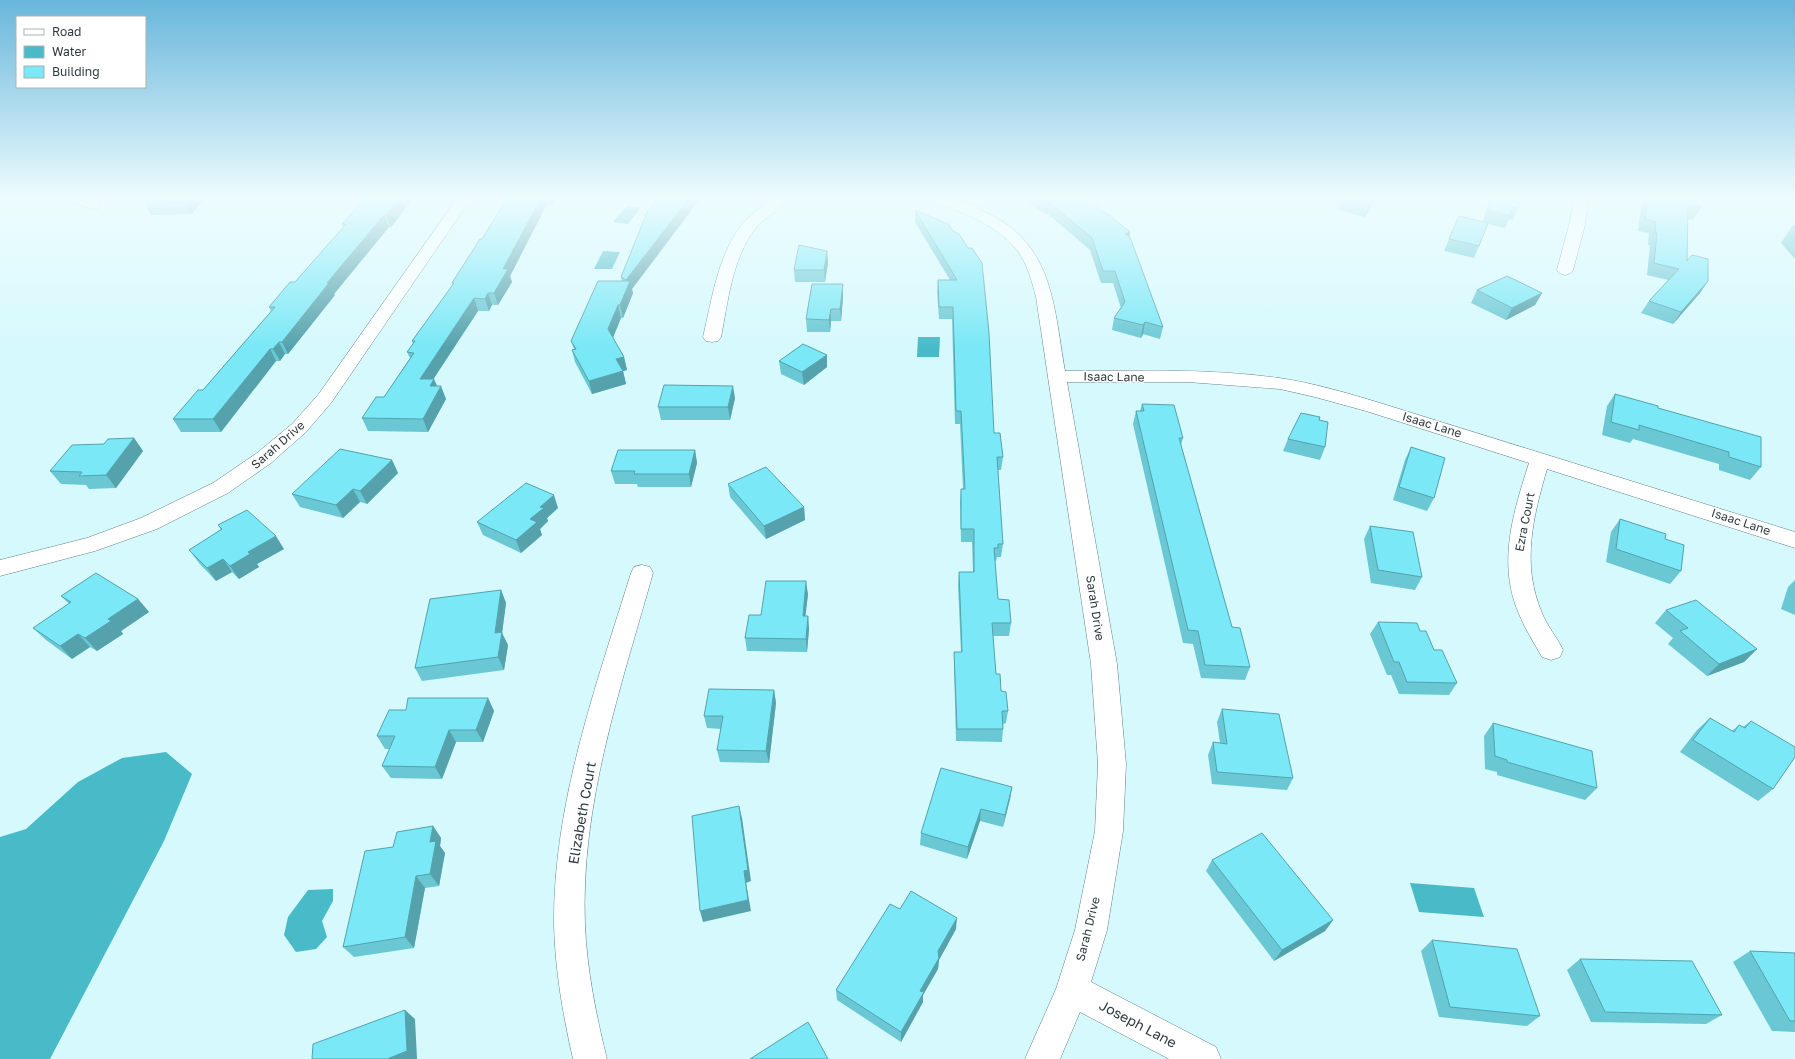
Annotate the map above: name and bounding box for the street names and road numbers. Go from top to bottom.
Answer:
street label: Isaac Lane [1083,368,1145,385]
street label: Isaac Lane [1401,408,1464,441]
street label: Sarah Drive [248,417,307,472]
street label: Ezra Court [1511,491,1538,553]
street label: Isaac Lane [1710,505,1773,538]
street label: Sarah Drive [1083,574,1108,642]
street label: Elizabeth Court [564,760,599,866]
street label: Sarah Drive [1072,895,1103,963]
street label: Joseph Lane [1097,996,1180,1051]

